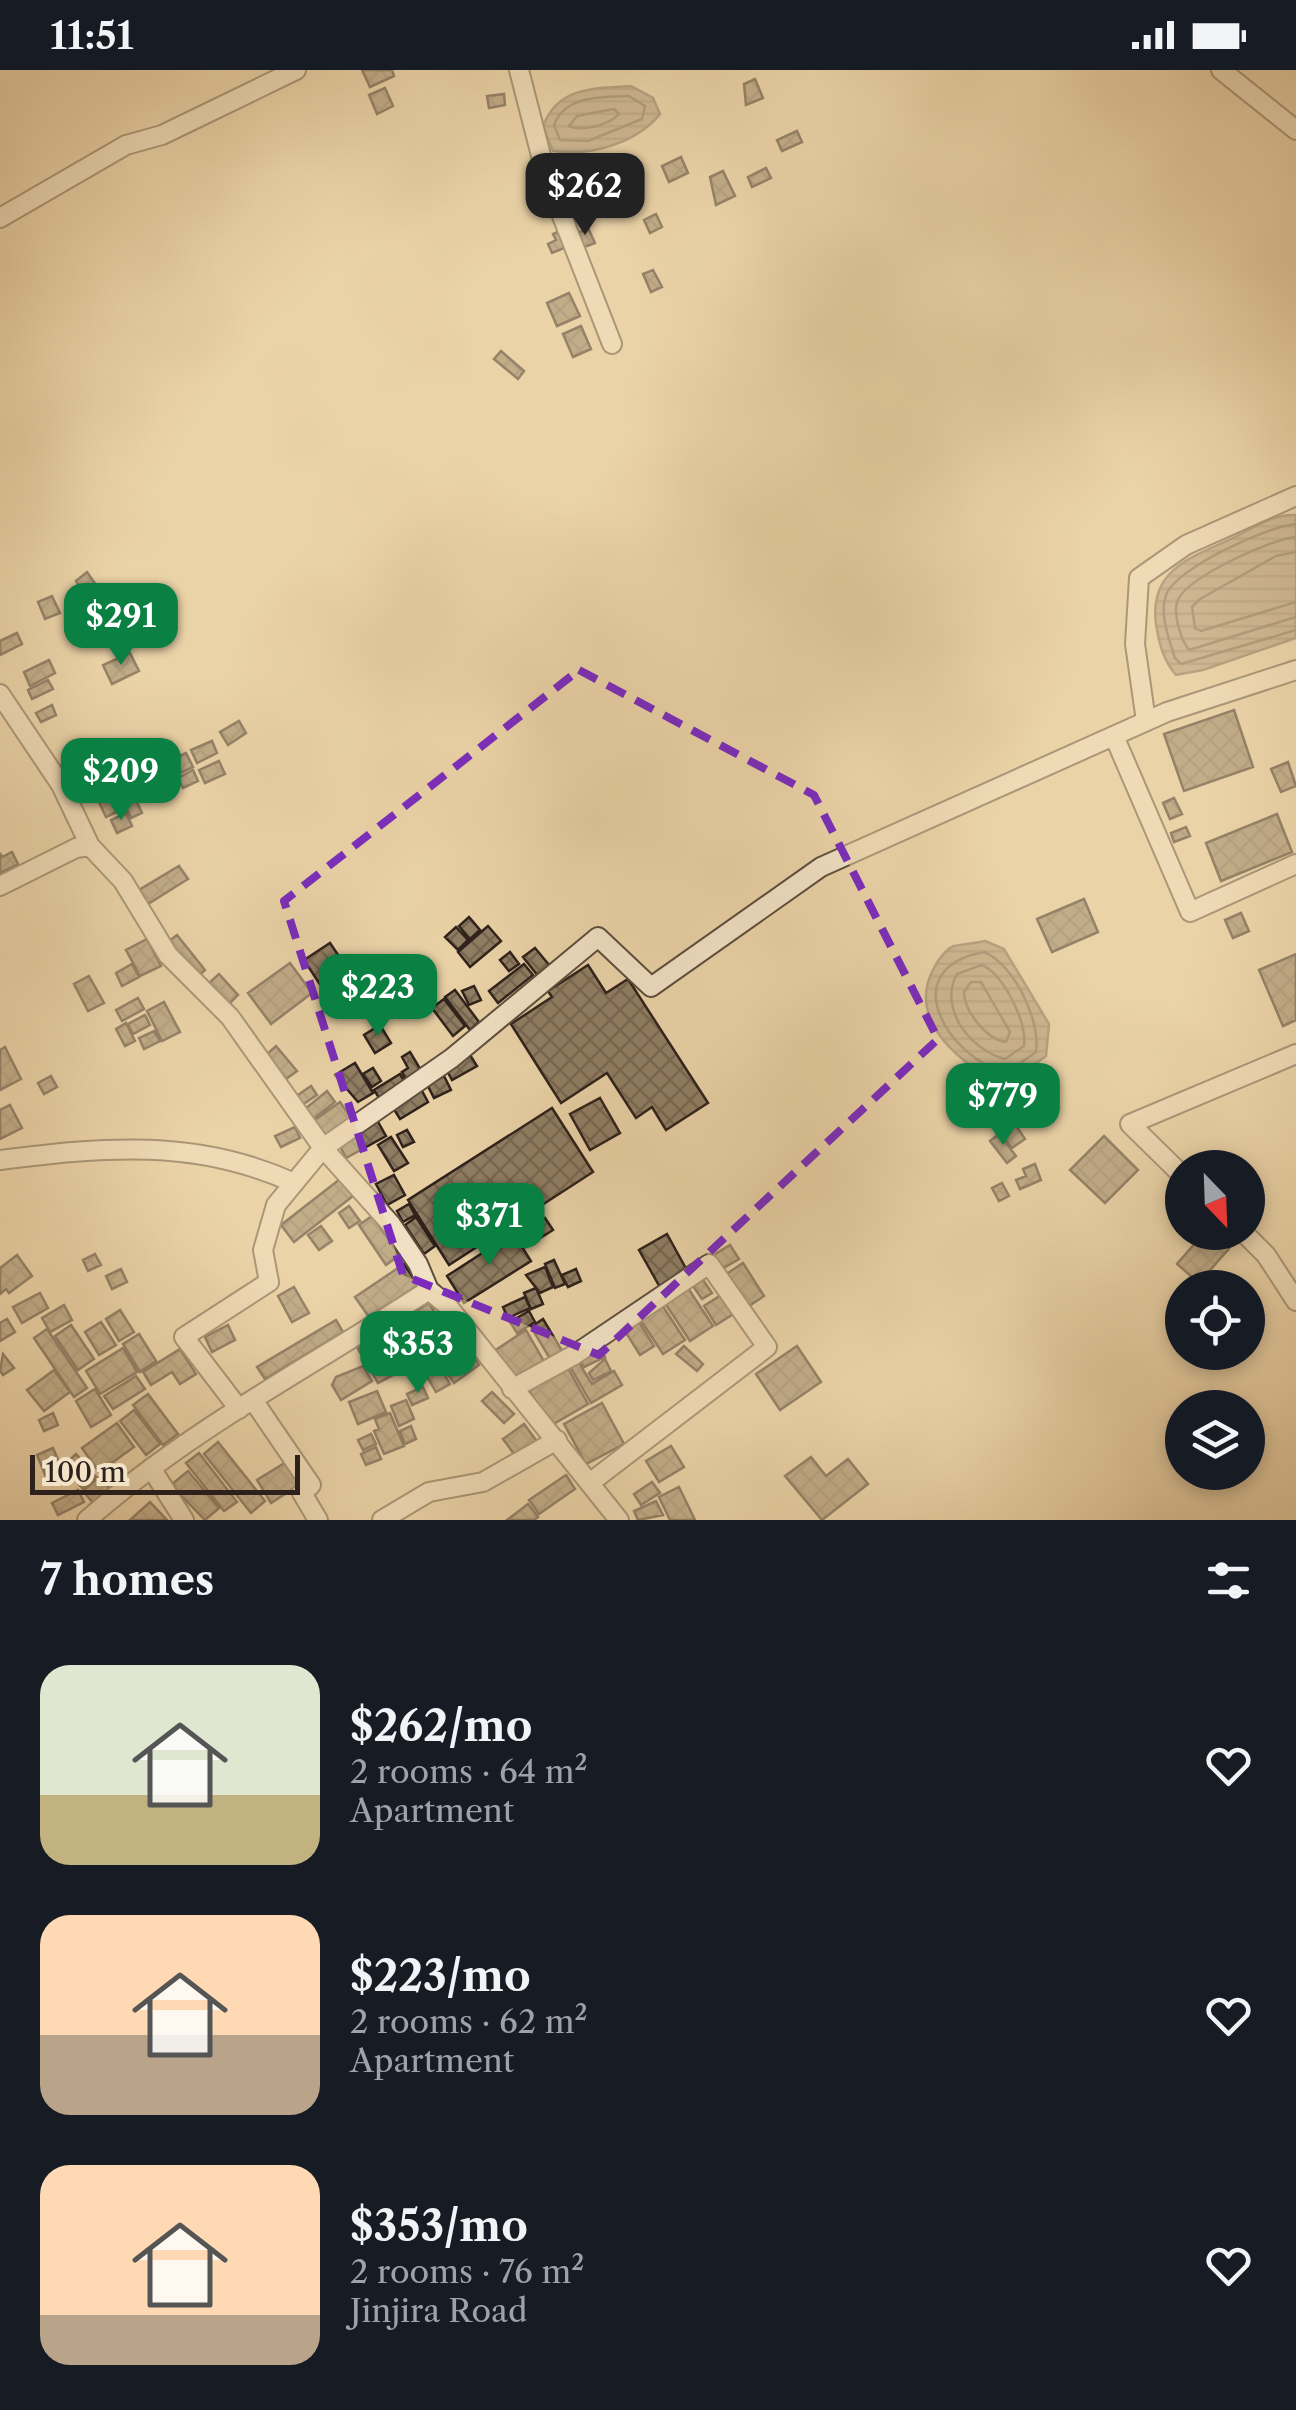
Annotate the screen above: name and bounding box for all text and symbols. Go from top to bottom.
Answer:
text: 11:51 [50,12,134,59]
pin: $262 [526,153,644,238]
text: $262 [548,166,622,205]
pin: $291 [62,583,180,668]
text: $291 [86,596,156,635]
pin: $209 [62,738,180,823]
text: $209 [83,751,159,790]
pin: $223 [319,954,437,1039]
text: $223 [341,967,415,1006]
pin: $779 [944,1063,1062,1148]
text: $779 [968,1076,1038,1115]
north arrow [1165,1150,1265,1250]
map controls [1165,1150,1265,1490]
pin: $371 [430,1183,548,1268]
text: $371 [455,1196,523,1235]
button: locate [1165,1270,1265,1370]
pin: $353 [359,1311,477,1396]
text: $353 [382,1324,454,1363]
button: layers [1165,1390,1265,1490]
scale bar [30,1450,300,1494]
text: 100 m [45,1455,126,1489]
icon: filters [1201,1553,1256,1608]
text: 7 homes [40,1554,214,1606]
text: $262/mo [350,1700,532,1752]
icon: home [120,1705,240,1825]
icon: heart [1201,1738,1256,1793]
text: 2 rooms · 64 m² [350,1752,588,1791]
text: Apartment [350,1791,514,1830]
text: $223/mo [350,1950,531,2002]
icon: home [120,1955,240,2075]
icon: heart [1201,1988,1256,2043]
text: 2 rooms · 62 m² [350,2002,588,2041]
text: Apartment [350,2041,514,2080]
text: $353/mo [350,2200,528,2252]
icon: home [120,2205,240,2325]
icon: heart [1201,2238,1256,2293]
text: 2 rooms · 76 m² [350,2252,584,2291]
text: Jinjira Road [350,2291,528,2330]

